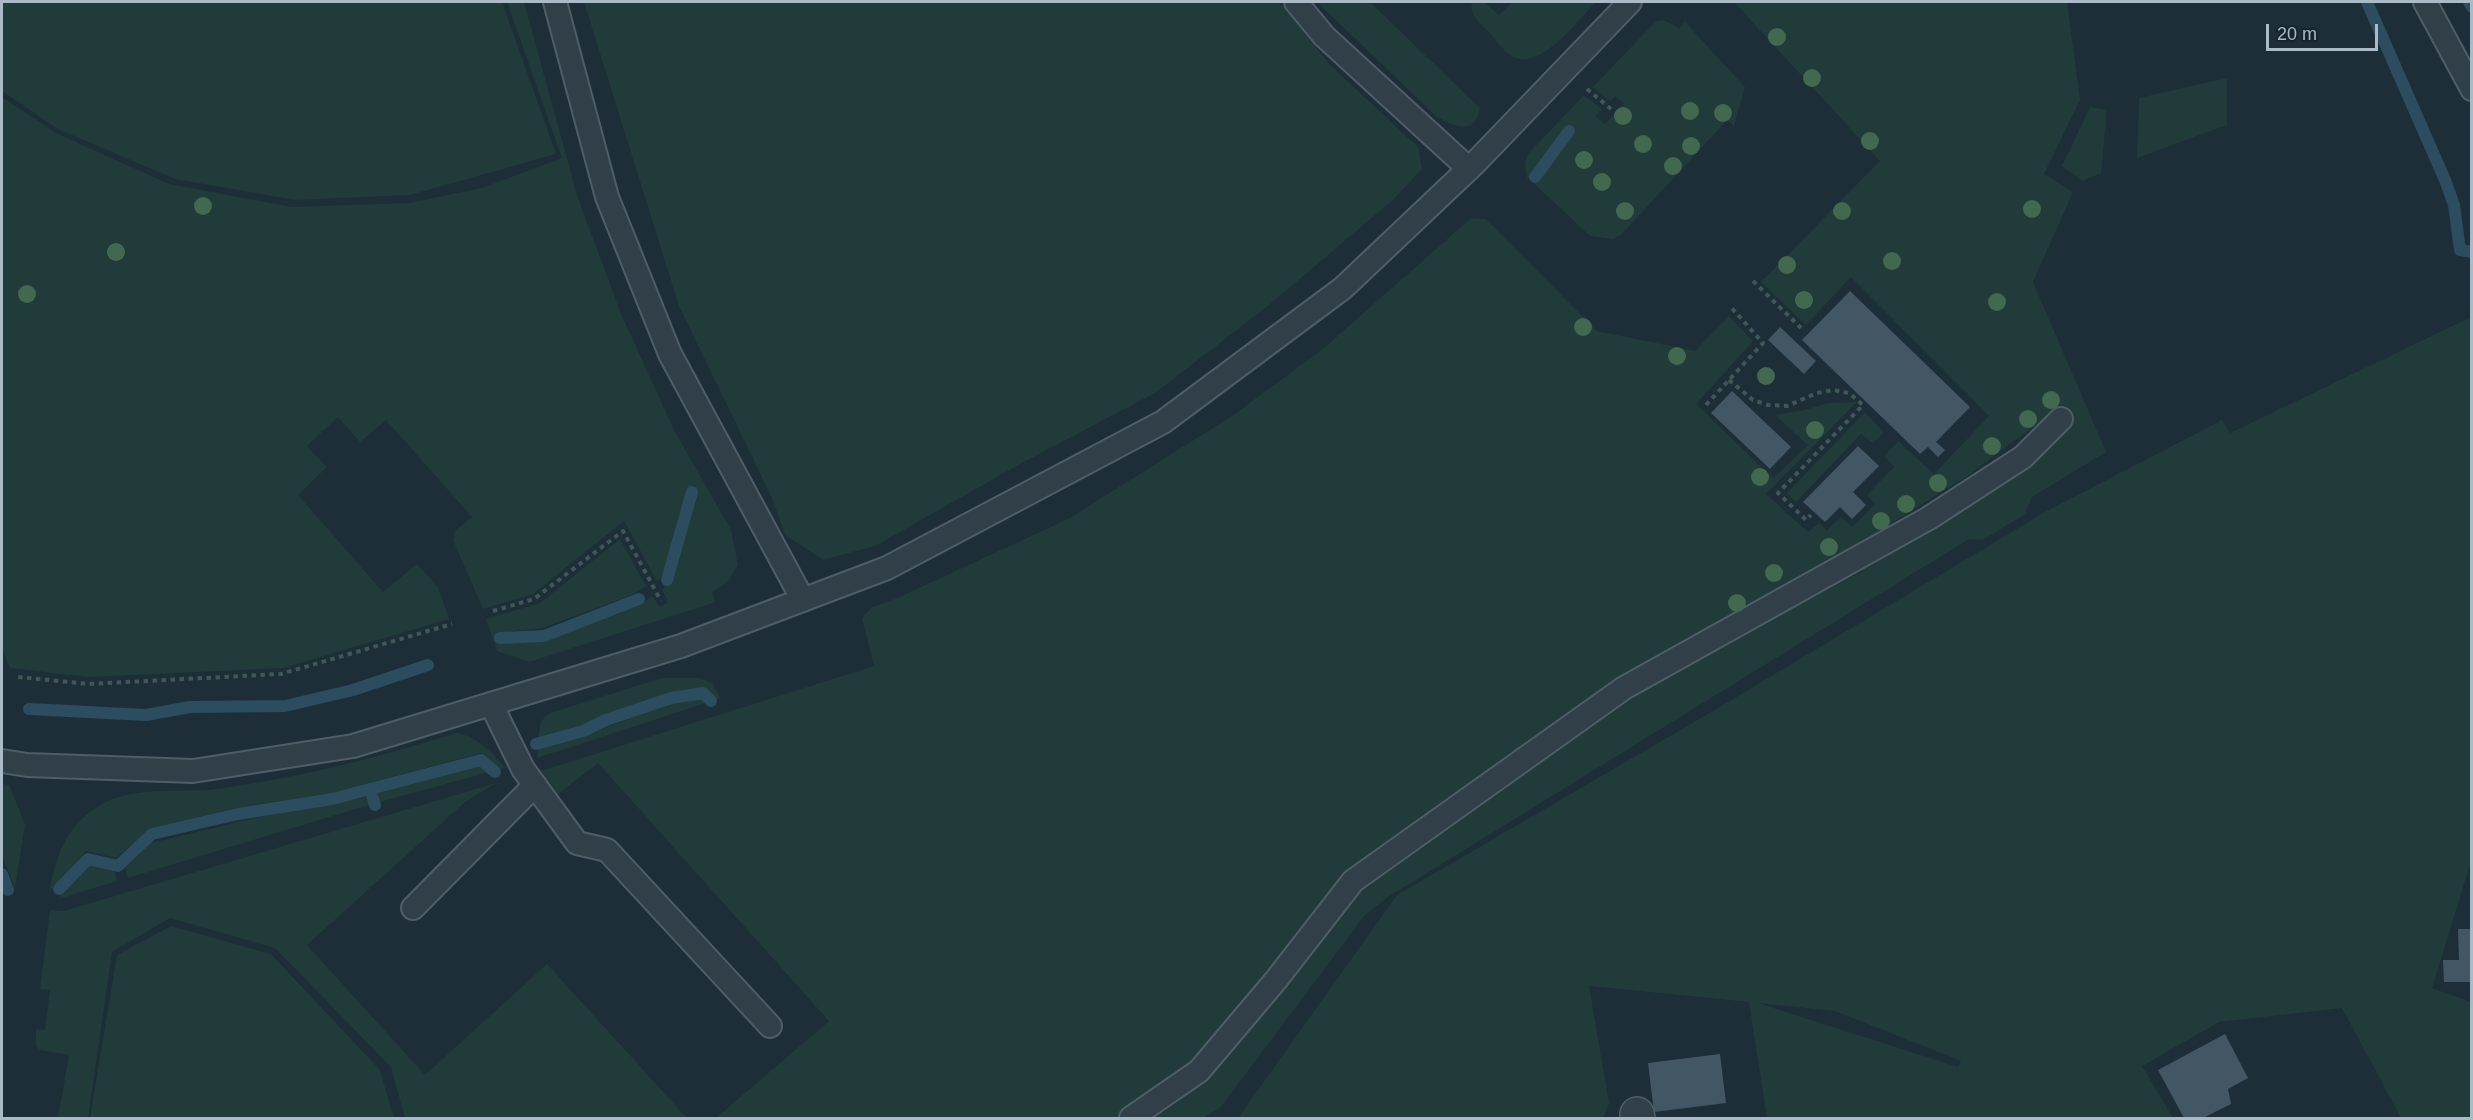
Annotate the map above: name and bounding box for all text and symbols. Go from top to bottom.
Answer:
scale bar [2269,12,2382,50]
text: 20 m [2277,24,2317,44]

